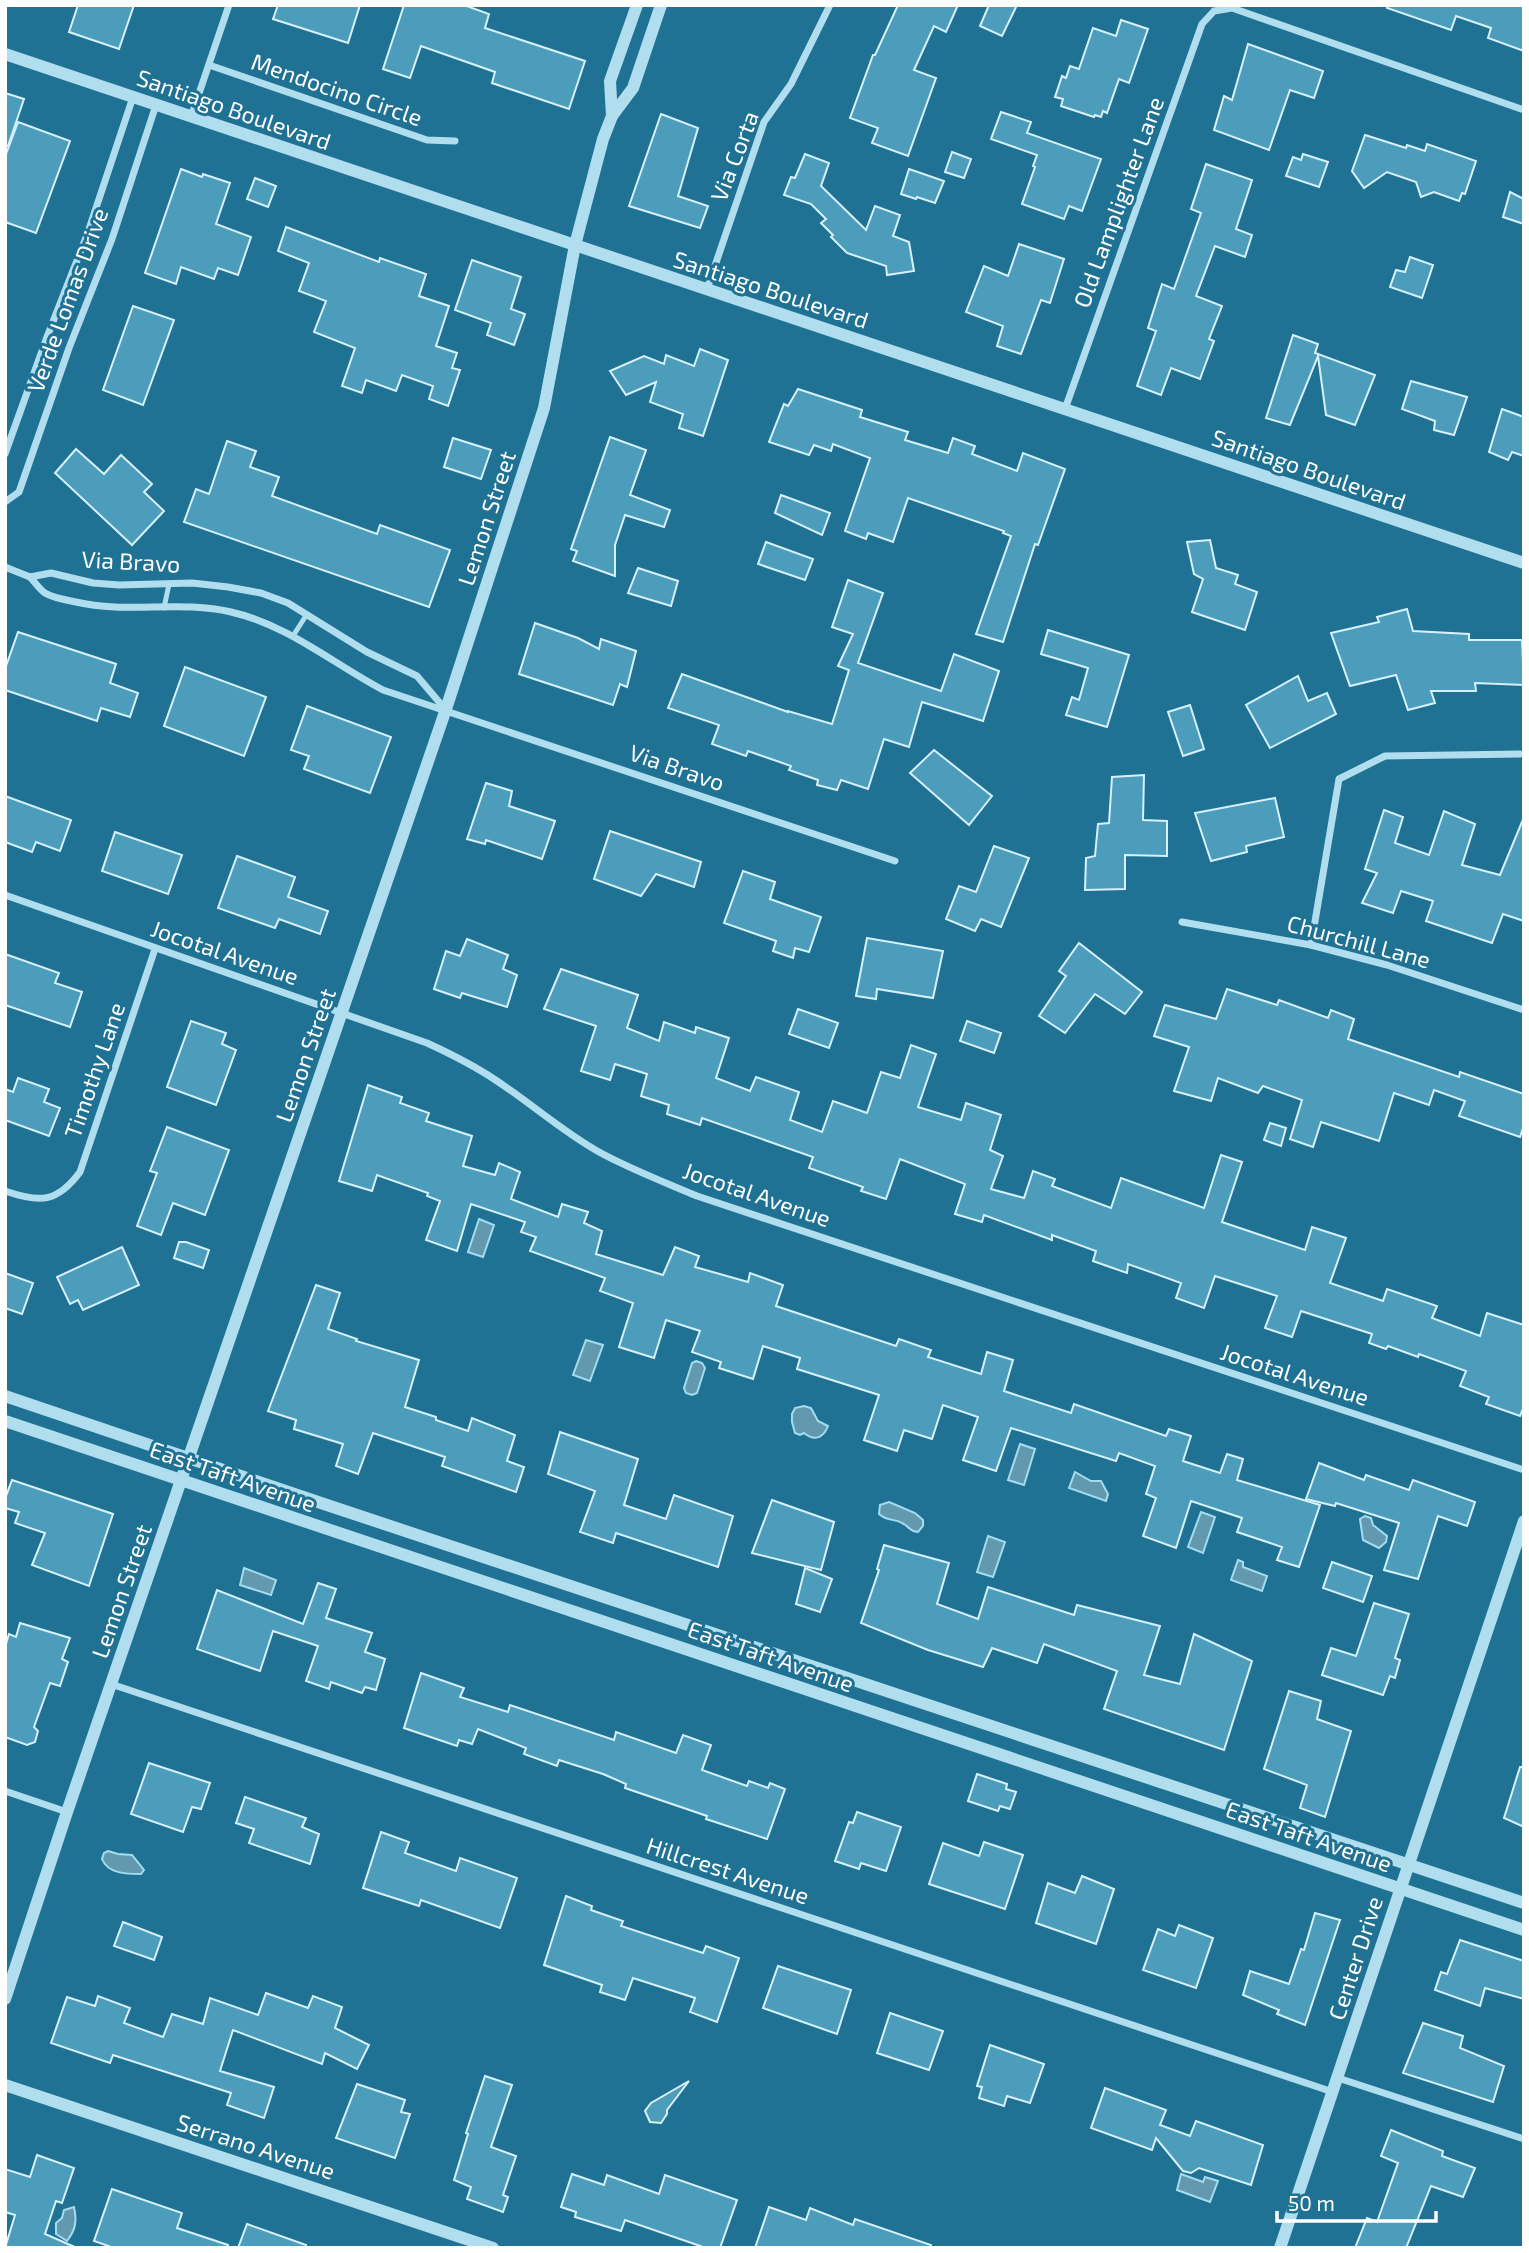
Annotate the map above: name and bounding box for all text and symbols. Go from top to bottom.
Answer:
street label: Mendocino Circle [248,47,426,131]
street label: Santiago Boulevard [133,63,335,155]
street label: Old Lamplighter Lane [1067,93,1169,311]
street label: Via Corta [704,107,764,205]
street label: Verde Lomas Drive [21,204,113,396]
street label: Santiago Boulevard [670,244,872,334]
street label: Santiago Boulevard [1208,423,1410,515]
street label: Lemon Street [451,447,521,589]
street label: Via Bravo [81,544,181,578]
street label: Via Bravo [626,738,728,796]
street label: Churchill Lane [1284,908,1434,974]
street label: Jocotal Avenue [147,914,303,990]
street label: Lemon Street [269,984,341,1126]
street label: Timothy Lane [58,999,130,1141]
street label: Jocotal Avenue [679,1156,835,1232]
street label: Jocotal Avenue [1217,1337,1373,1411]
street label: East Taft Avenue [146,1435,320,1517]
street label: Lemon Street [85,1520,157,1662]
street label: East Taft Avenue [684,1615,858,1697]
street label: East Taft Avenue [1222,1795,1396,1877]
street label: Hillcrest Avenue [643,1831,813,1909]
street label: Center Drive [1322,1893,1388,2023]
street label: Serrano Avenue [173,2107,339,2185]
scale bar [1277,2180,1436,2224]
text: 50 m [1288,2190,1335,2215]

